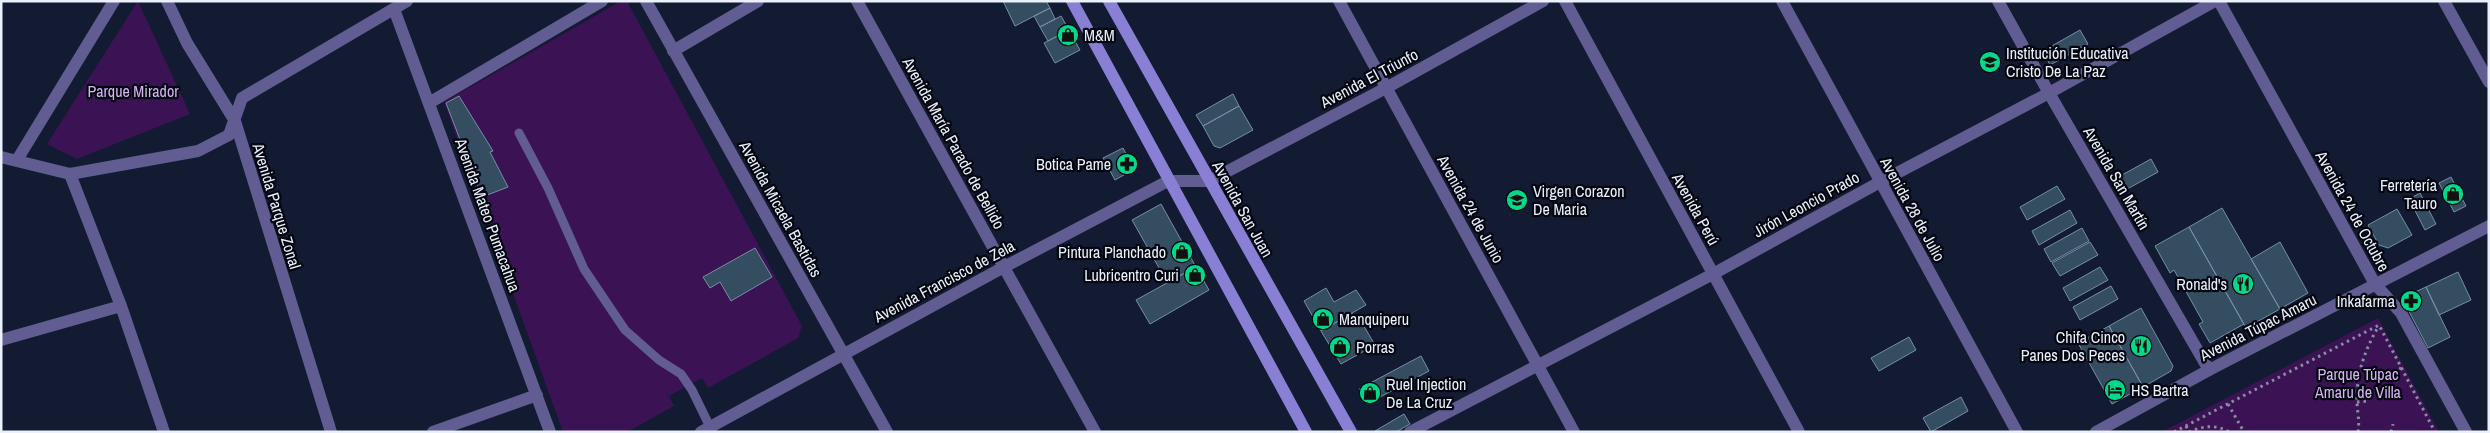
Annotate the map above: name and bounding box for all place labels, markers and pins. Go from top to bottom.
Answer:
shop icon: M&M [1056,23,1080,47]
place label: M&M [1084,24,1115,46]
place label: Institución Educativa Cristo De La Paz [2006,42,2129,82]
school or university icon: Institución Educativa Cristo De La Paz [1978,50,2002,74]
pharmacy icon: Botica Pame [1115,152,1139,176]
place label: Botica Pame [1036,153,1111,175]
place label: Ferretería Tauro [2380,174,2438,214]
place label: Virgen Corazon De Maria [1533,180,1625,220]
shop icon: Ferretería Tauro [2441,182,2465,206]
school or university icon: Virgen Corazon De Maria [1505,188,1529,212]
shop icon: Pintura Planchado [1170,240,1194,264]
place label: Pintura Planchado [1058,241,1166,263]
shop icon: Lubricentro Curi [1183,263,1207,287]
place label: Lubricentro Curi [1084,264,1179,286]
restaurant icon: Ronald's [2231,272,2255,296]
place label: Ronald's [2176,273,2227,295]
pharmacy icon: Inkafarma [2399,289,2423,313]
place label: Inkafarma [2337,290,2396,312]
shop icon: Manquiperu [1311,307,1335,331]
place label: Manquiperu [1339,308,1409,330]
place label: Chifa Cinco Panes Dos Peces [2021,326,2125,366]
restaurant icon: Chifa Cinco Panes Dos Peces [2129,334,2153,358]
shop icon: Porras [1328,335,1352,359]
place label: Porras [1356,336,1395,358]
place label: Ruel Injection De La Cruz [1386,373,1466,413]
hotel icon: HS Bartra [2103,378,2127,402]
place label: HS Bartra [2131,379,2189,401]
shop icon: Ruel Injection De La Cruz [1358,381,1382,405]

